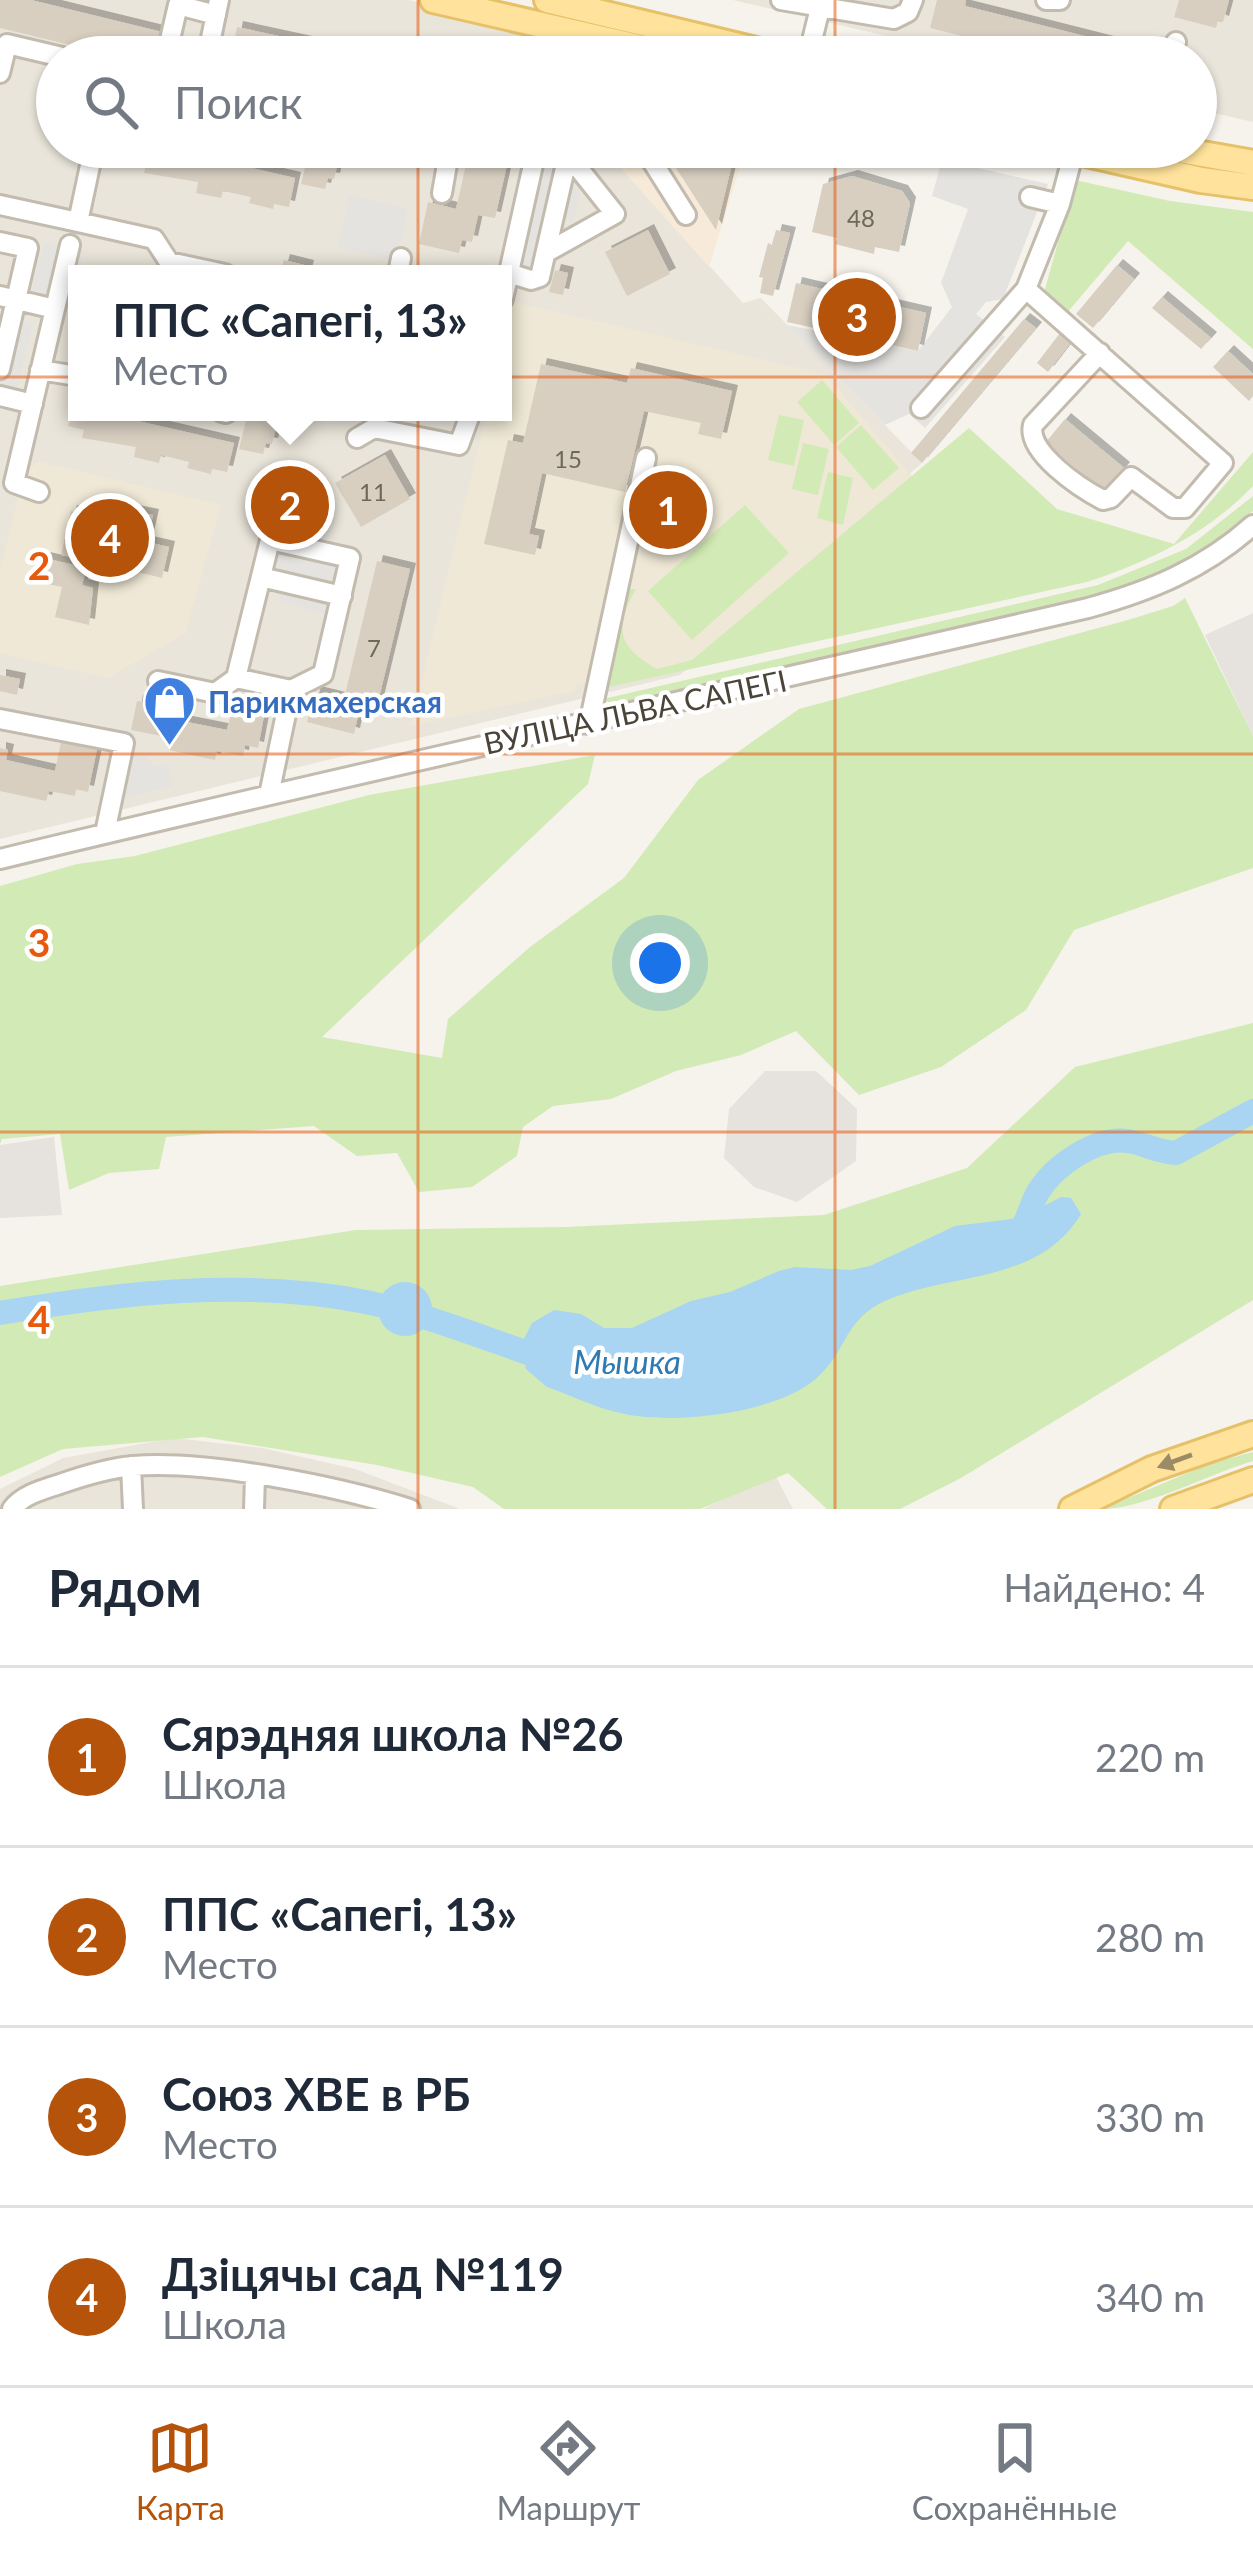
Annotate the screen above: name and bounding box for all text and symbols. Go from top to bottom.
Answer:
search box [36,36,1217,168]
icon: search [78,69,144,135]
text: Поиск [174,75,303,129]
house number: 48 [847,203,875,232]
popup [68,265,512,421]
pin: 3 [818,272,896,362]
text: ППС «Сапегі, 13» [112,293,468,347]
text: Место [112,347,228,393]
house number: 15 [554,444,582,473]
pin: 2 [251,460,329,550]
pin: 1 [629,465,707,555]
house number: 11 [359,477,387,506]
pin: 4 [71,493,149,583]
text: 2 [28,542,50,588]
house number: 7 [367,633,381,662]
street label: ВУЛІЦА ЛЬВА САПЕГІ [480,661,790,761]
shop icon: Парикмахерская [141,673,197,747]
place label: Парикмахерская [208,683,442,719]
text: 3 [28,919,50,965]
your location [630,933,690,993]
text: 4 [28,1296,50,1342]
water label: Мышка [573,1341,681,1381]
one-way arrow [1157,1453,1193,1471]
text: Рядом [48,1557,202,1618]
text: Найдено: 4 [1003,1564,1205,1610]
text: Сярэдняя школа №26 [162,1707,624,1761]
text: 1 [76,1734,98,1780]
text: 220 m [1095,1734,1205,1780]
text: Школа [162,1761,287,1807]
text: ППС «Сапегі, 13» [162,1887,517,1941]
text: 2 [76,1914,98,1960]
text: 280 m [1095,1914,1205,1960]
text: Место [162,1941,278,1987]
text: Союз ХВЕ в РБ [162,2067,470,2121]
text: 3 [76,2094,98,2140]
text: 330 m [1095,2094,1205,2140]
text: Место [162,2121,278,2167]
text: Дзіцячы сад №119 [162,2247,564,2301]
text: 4 [76,2274,98,2320]
text: 340 m [1095,2274,1205,2320]
text: Школа [162,2301,287,2347]
tab: Карта [136,2415,225,2527]
tab: Маршрут [496,2415,640,2527]
tab: Сохранённые [912,2415,1117,2527]

